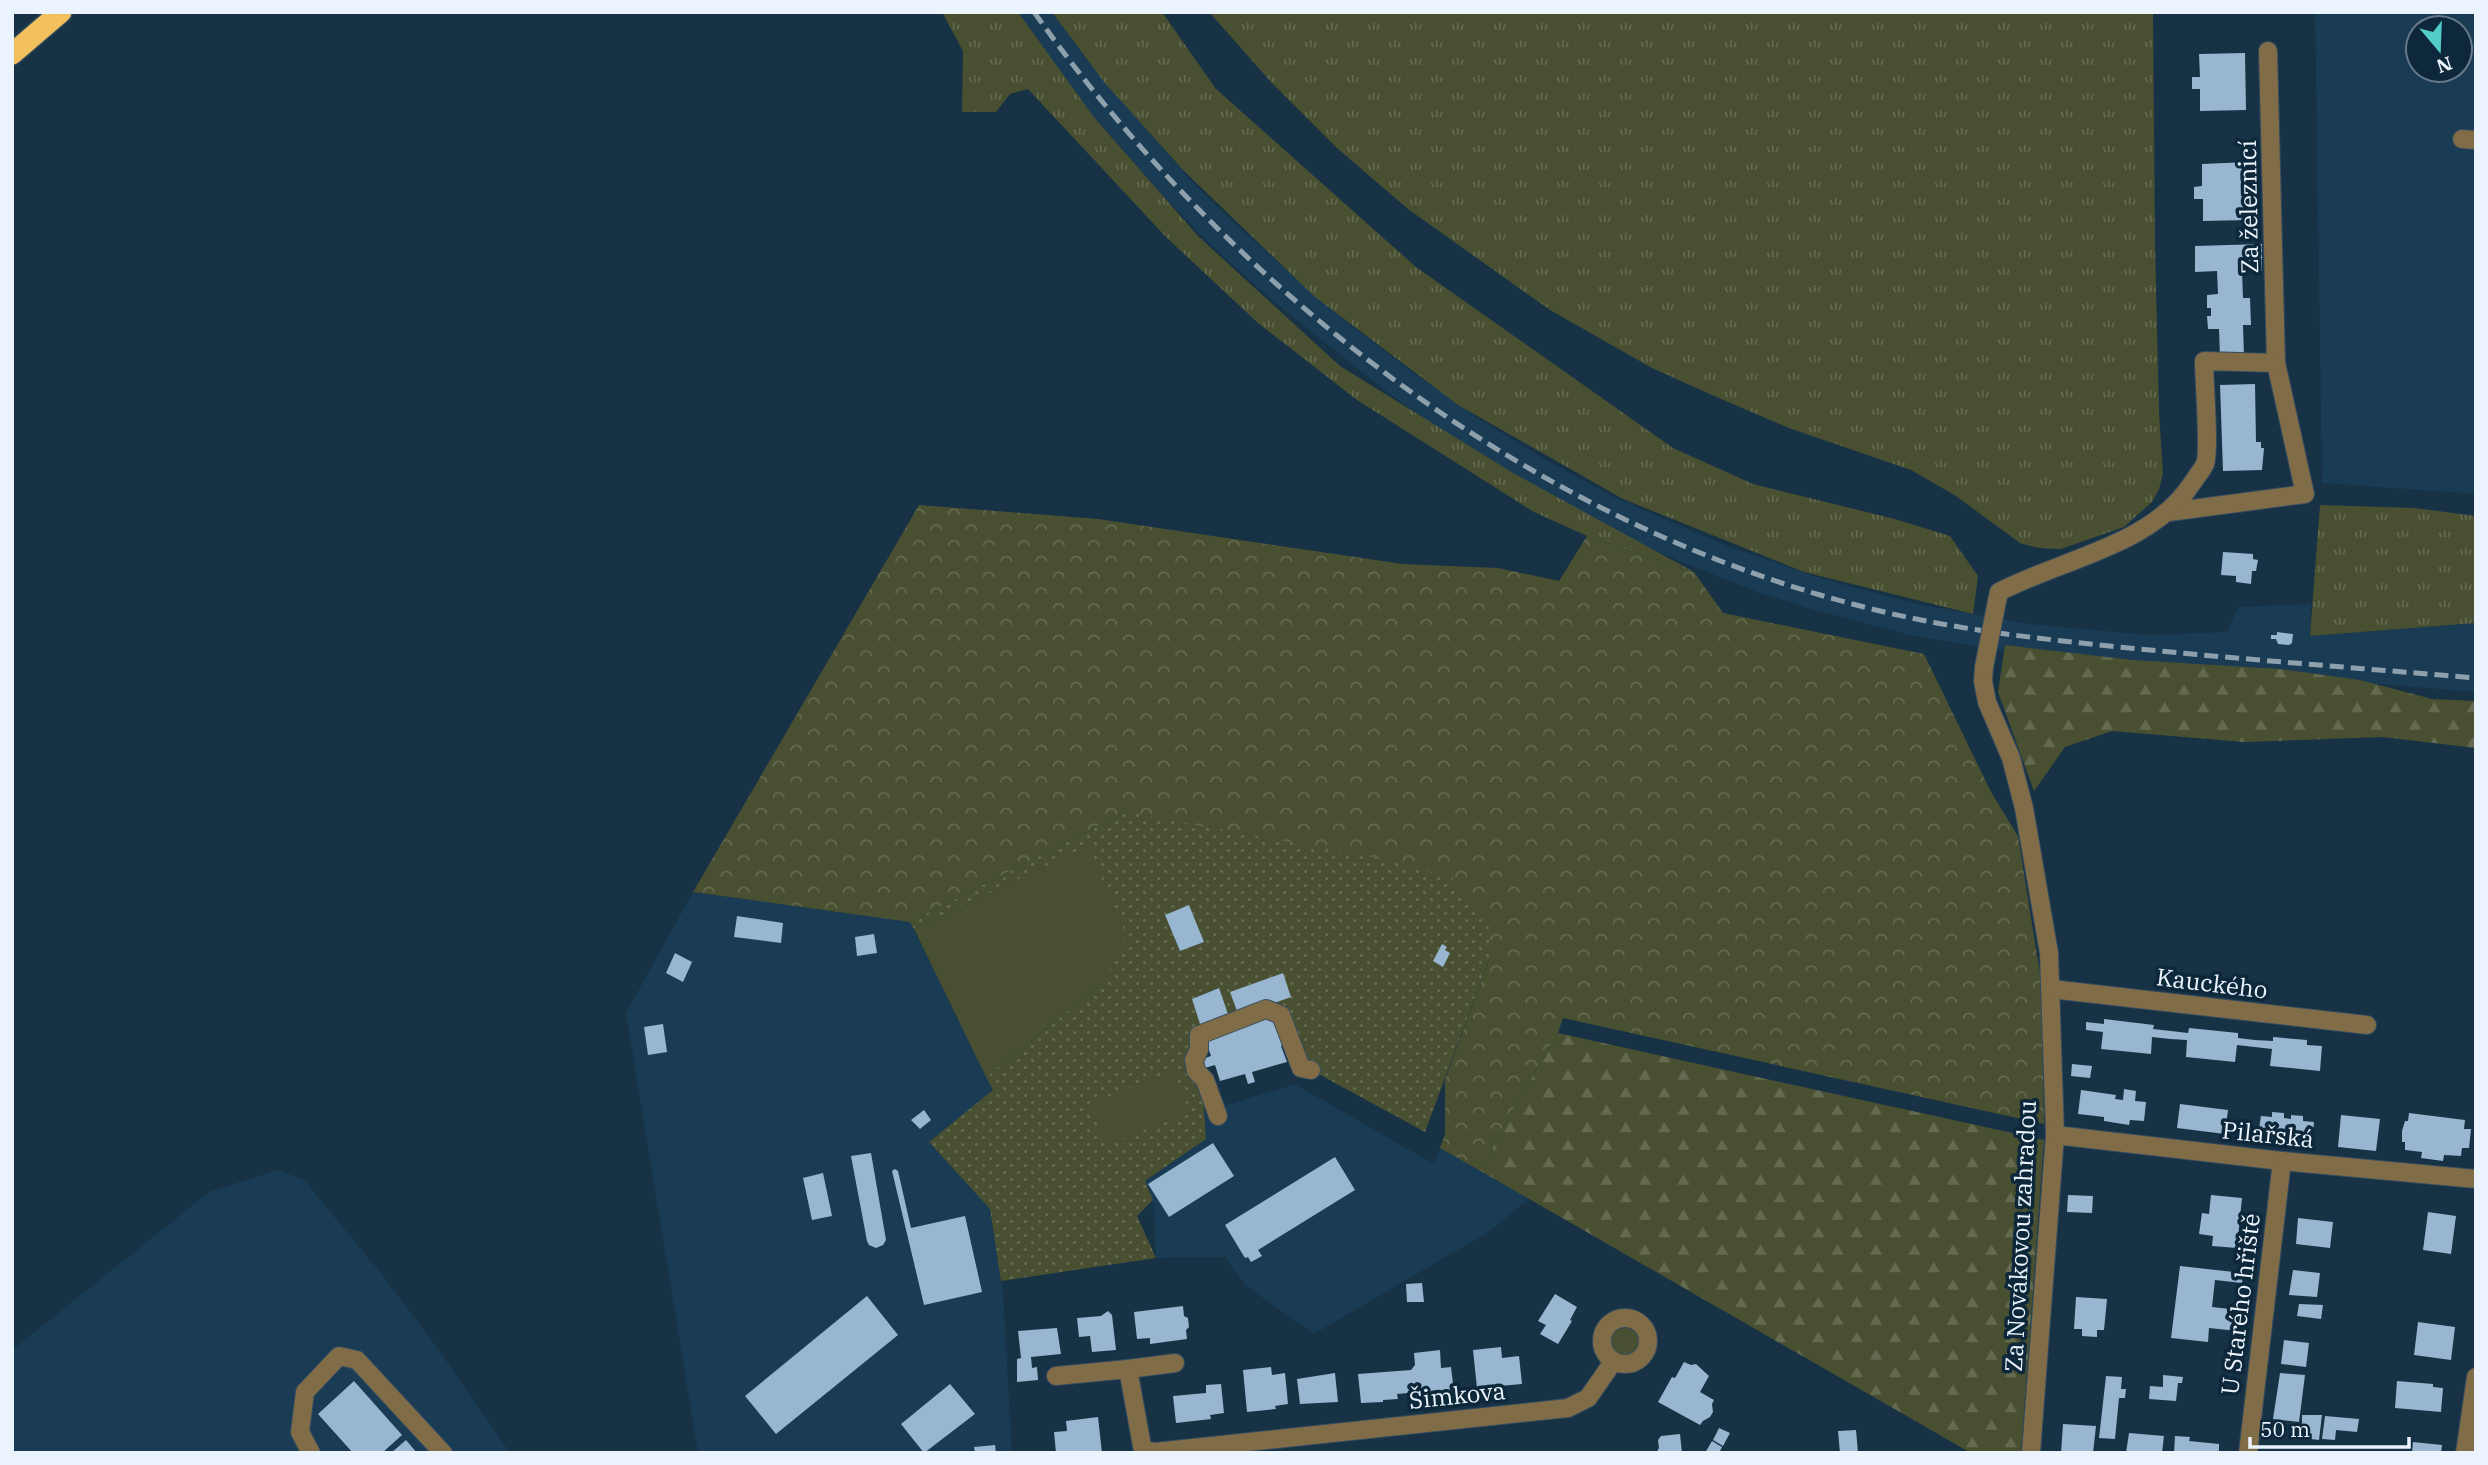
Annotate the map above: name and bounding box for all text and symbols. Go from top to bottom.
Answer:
north arrow [2404,14,2474,84]
text: N [2434,51,2456,79]
street label: Za železnicí [2231,140,2265,274]
street label: Kauckého [2155,960,2269,1006]
street label: Za Novákovou zahradou [1997,1099,2043,1373]
street label: Pilařská [2220,1113,2316,1155]
street label: U Starého hřiště [2213,1211,2267,1397]
street label: Šimkova [1407,1374,1507,1416]
scale bar [2250,1406,2409,1450]
text: 50 m [2260,1415,2310,1443]

